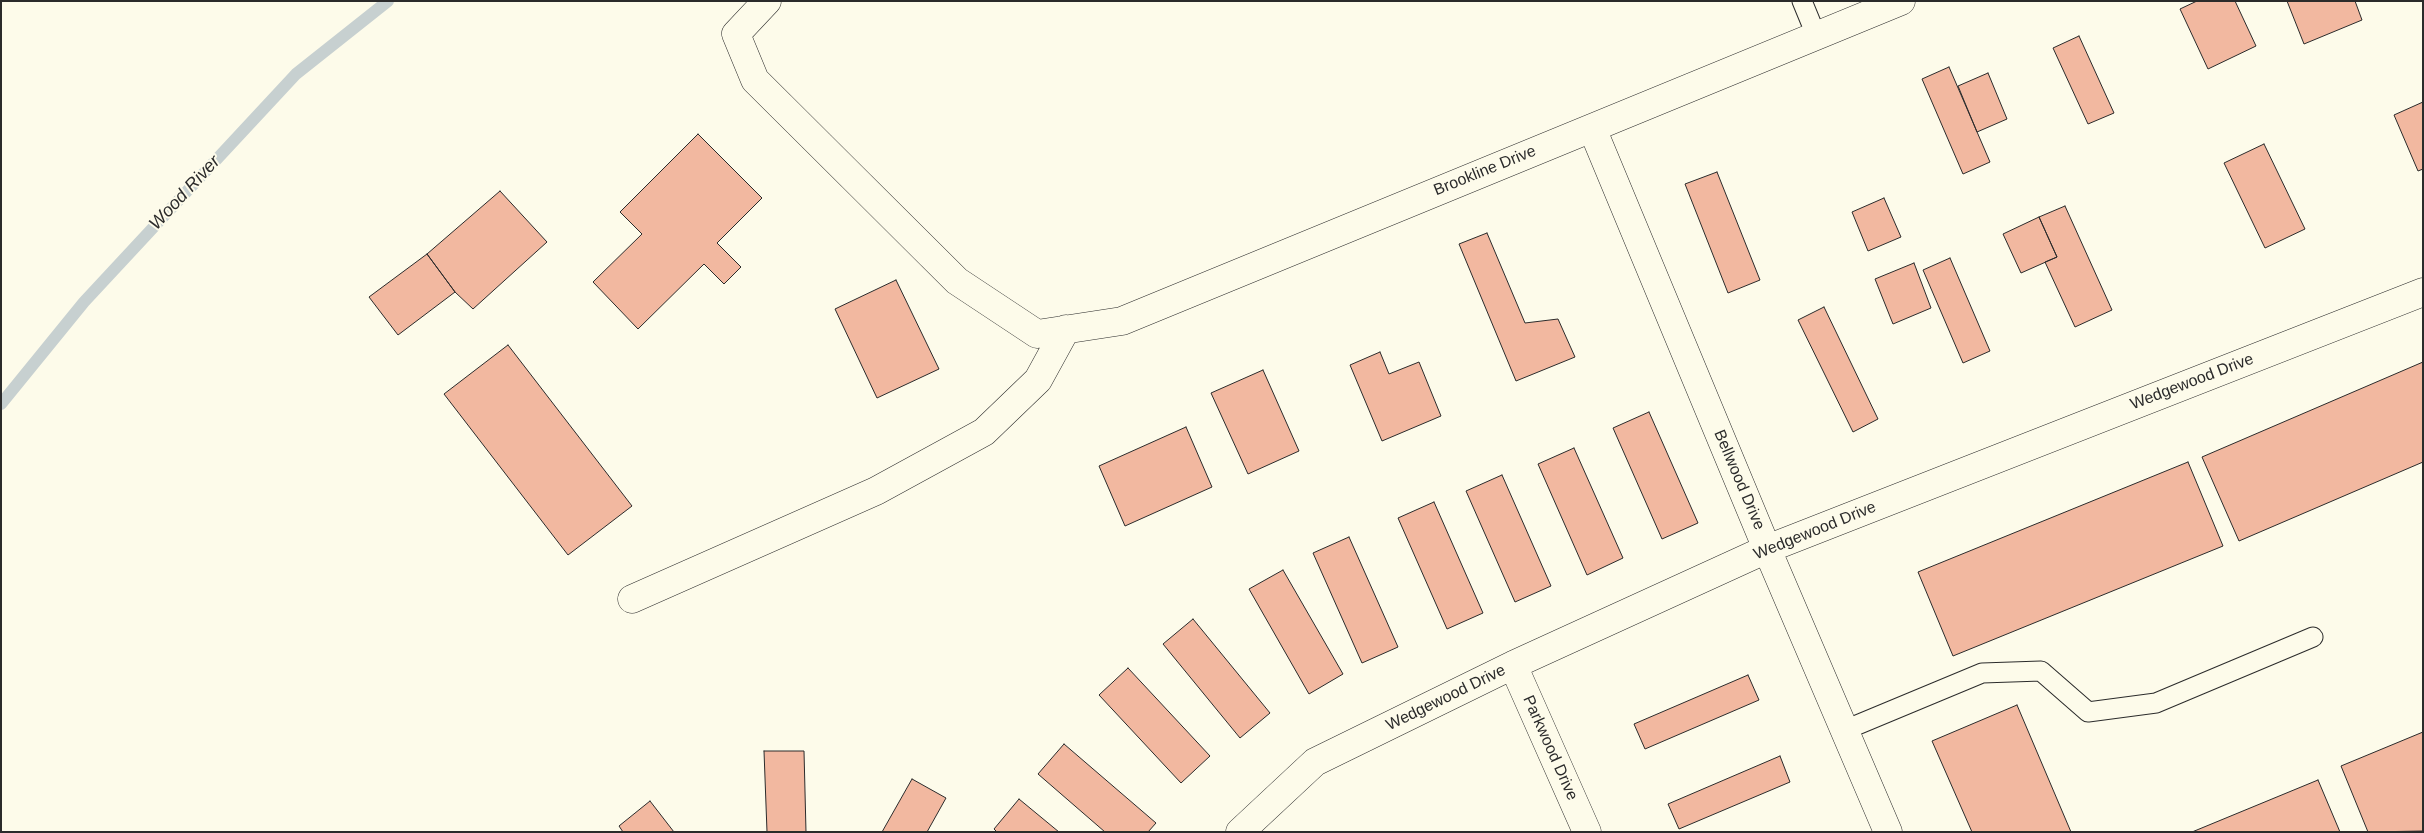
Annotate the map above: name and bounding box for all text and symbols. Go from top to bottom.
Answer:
street label: Brookline Drive [1431,142,1539,200]
water label: Wood River [145,151,225,235]
street label: Wedgewood Drive [2128,350,2256,414]
street label: Bellwood Drive [1709,427,1769,533]
street label: Wedgewood Drive [1751,498,1879,564]
street label: Wedgewood Drive [1383,661,1509,735]
street label: Parkwood Drive [1518,693,1582,803]

